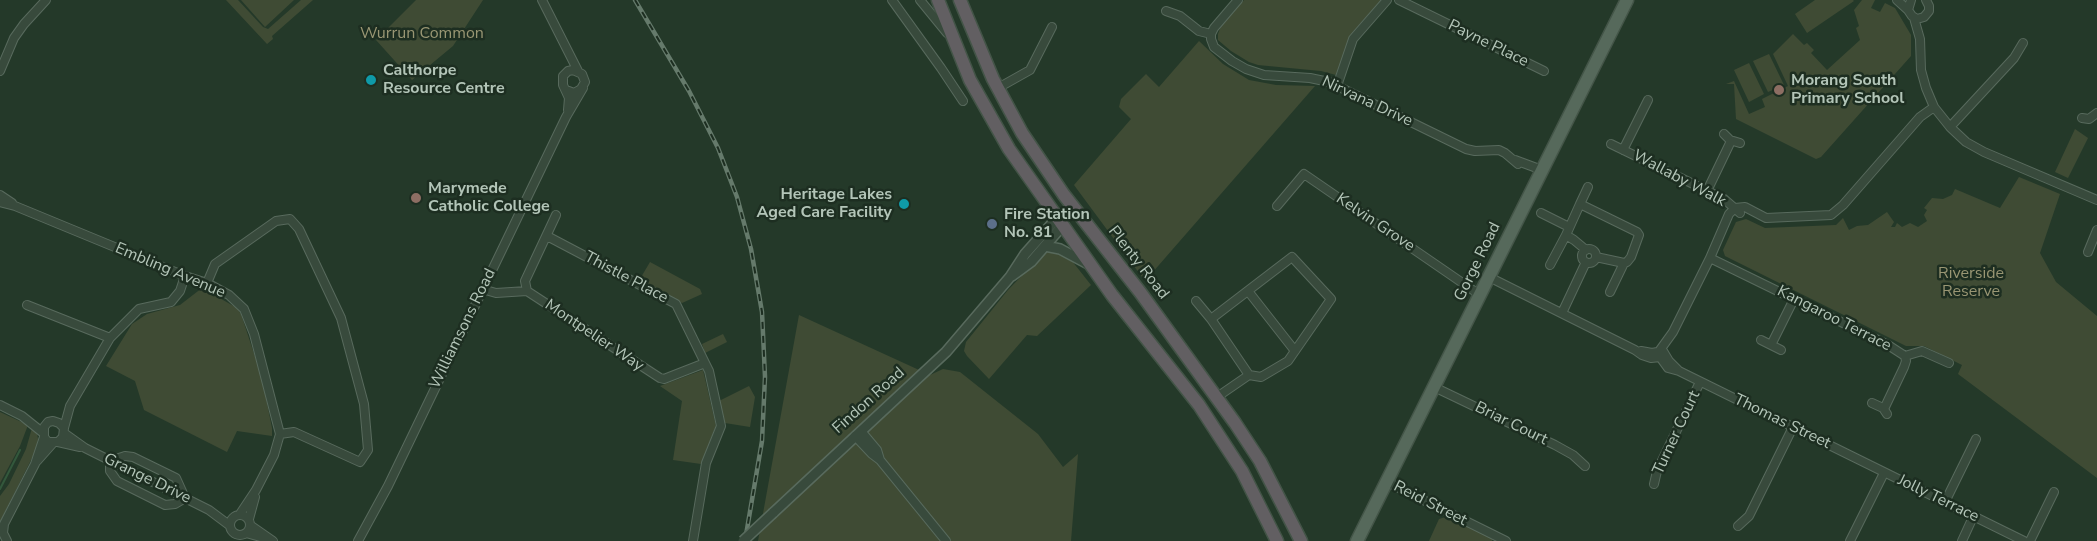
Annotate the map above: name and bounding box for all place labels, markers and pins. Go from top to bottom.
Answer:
place label: Calthorpe Resource Centre [383,61,505,99]
place label: Morang South Primary School [1791,71,1904,109]
marker: Calthorpe Resource Centre [364,73,378,87]
marker: Morang South Primary School [1772,83,1786,97]
place label: Marymede Catholic College [428,179,550,217]
place label: Heritage Lakes Aged Care Facility [757,185,892,223]
marker: Marymede Catholic College [409,191,423,205]
marker: Heritage Lakes Aged Care Facility [897,197,911,211]
place label: Fire Station No. 81 [1004,205,1090,243]
marker: Fire Station No. 81 [985,217,999,231]

